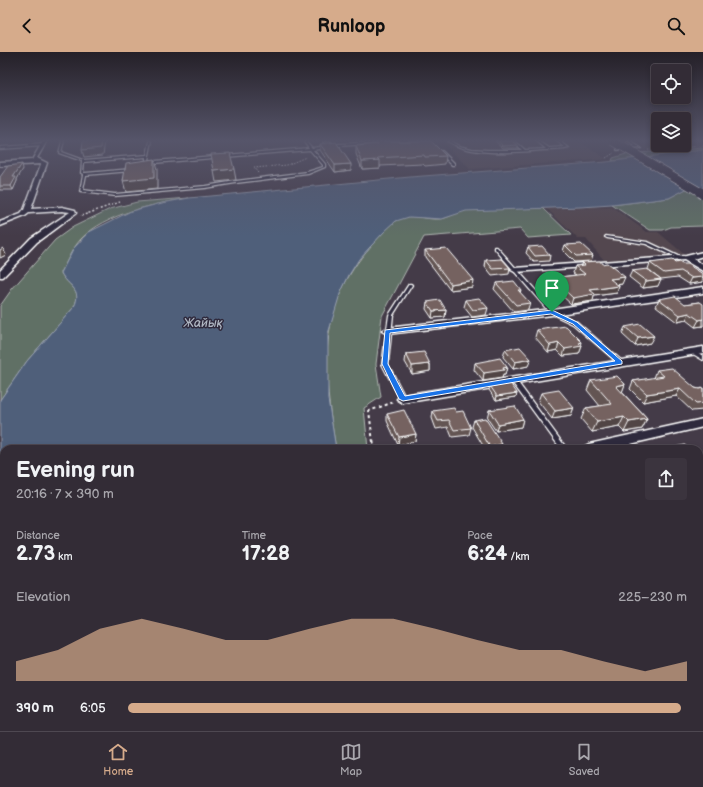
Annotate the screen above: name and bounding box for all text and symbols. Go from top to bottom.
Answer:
icon: back [16,15,38,37]
icon: search [665,15,687,37]
text: Runloop [318,16,385,37]
map controls [651,64,691,152]
button: locate [651,64,691,104]
button: layers [651,112,691,152]
pin [535,271,569,312]
icon: arrive [541,277,563,299]
water label: Жайық [182,316,224,331]
text: Evening run [16,457,135,484]
button: share [645,458,687,500]
text: 20:16 · 7 × 390 m [16,486,114,502]
text: Distance [16,529,60,542]
text: Time [242,529,266,542]
text: Pace [467,529,492,542]
text: 2.73 [16,542,55,566]
text: 17:28 [242,542,290,566]
text: 6:24 [467,542,507,566]
text: km [55,550,73,563]
text: /km [507,550,530,563]
text: Elevation [16,589,70,605]
text: 225–230 m [618,589,687,605]
text: 390 m [16,700,54,716]
text: 6:05 [80,700,106,716]
tab: Home [103,741,133,778]
tab: Map [340,741,362,778]
tab: Saved [569,741,600,778]

